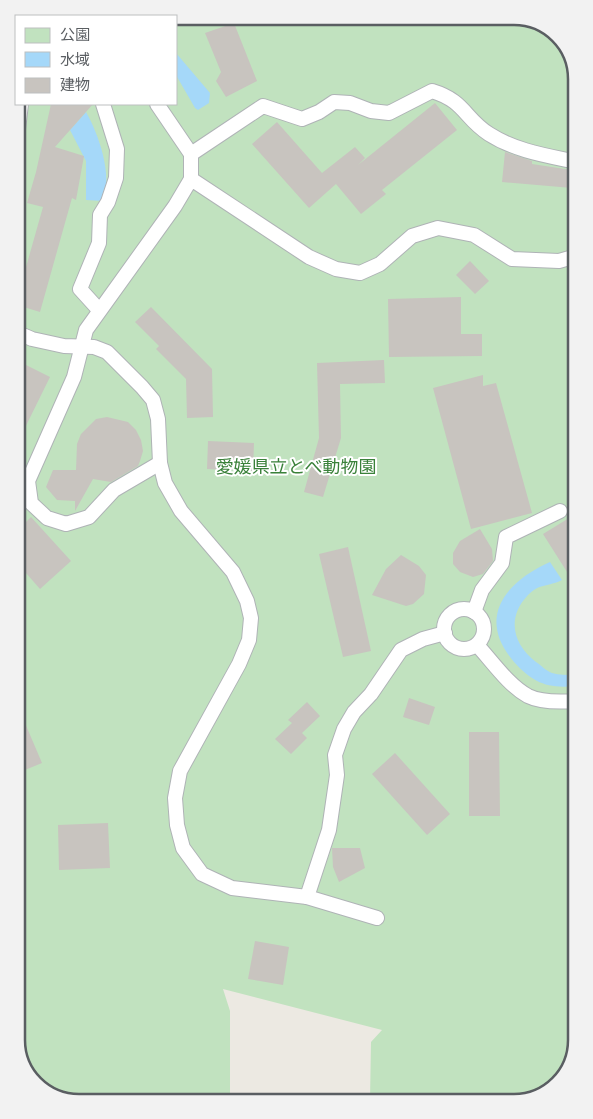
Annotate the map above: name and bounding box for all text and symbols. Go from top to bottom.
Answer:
legend [15,15,178,105]
text: 公園 [60,26,90,44]
text: 水域 [60,51,90,69]
text: 建物 [60,76,90,94]
park label: 愛媛県立とべ動物園 [215,456,377,478]

